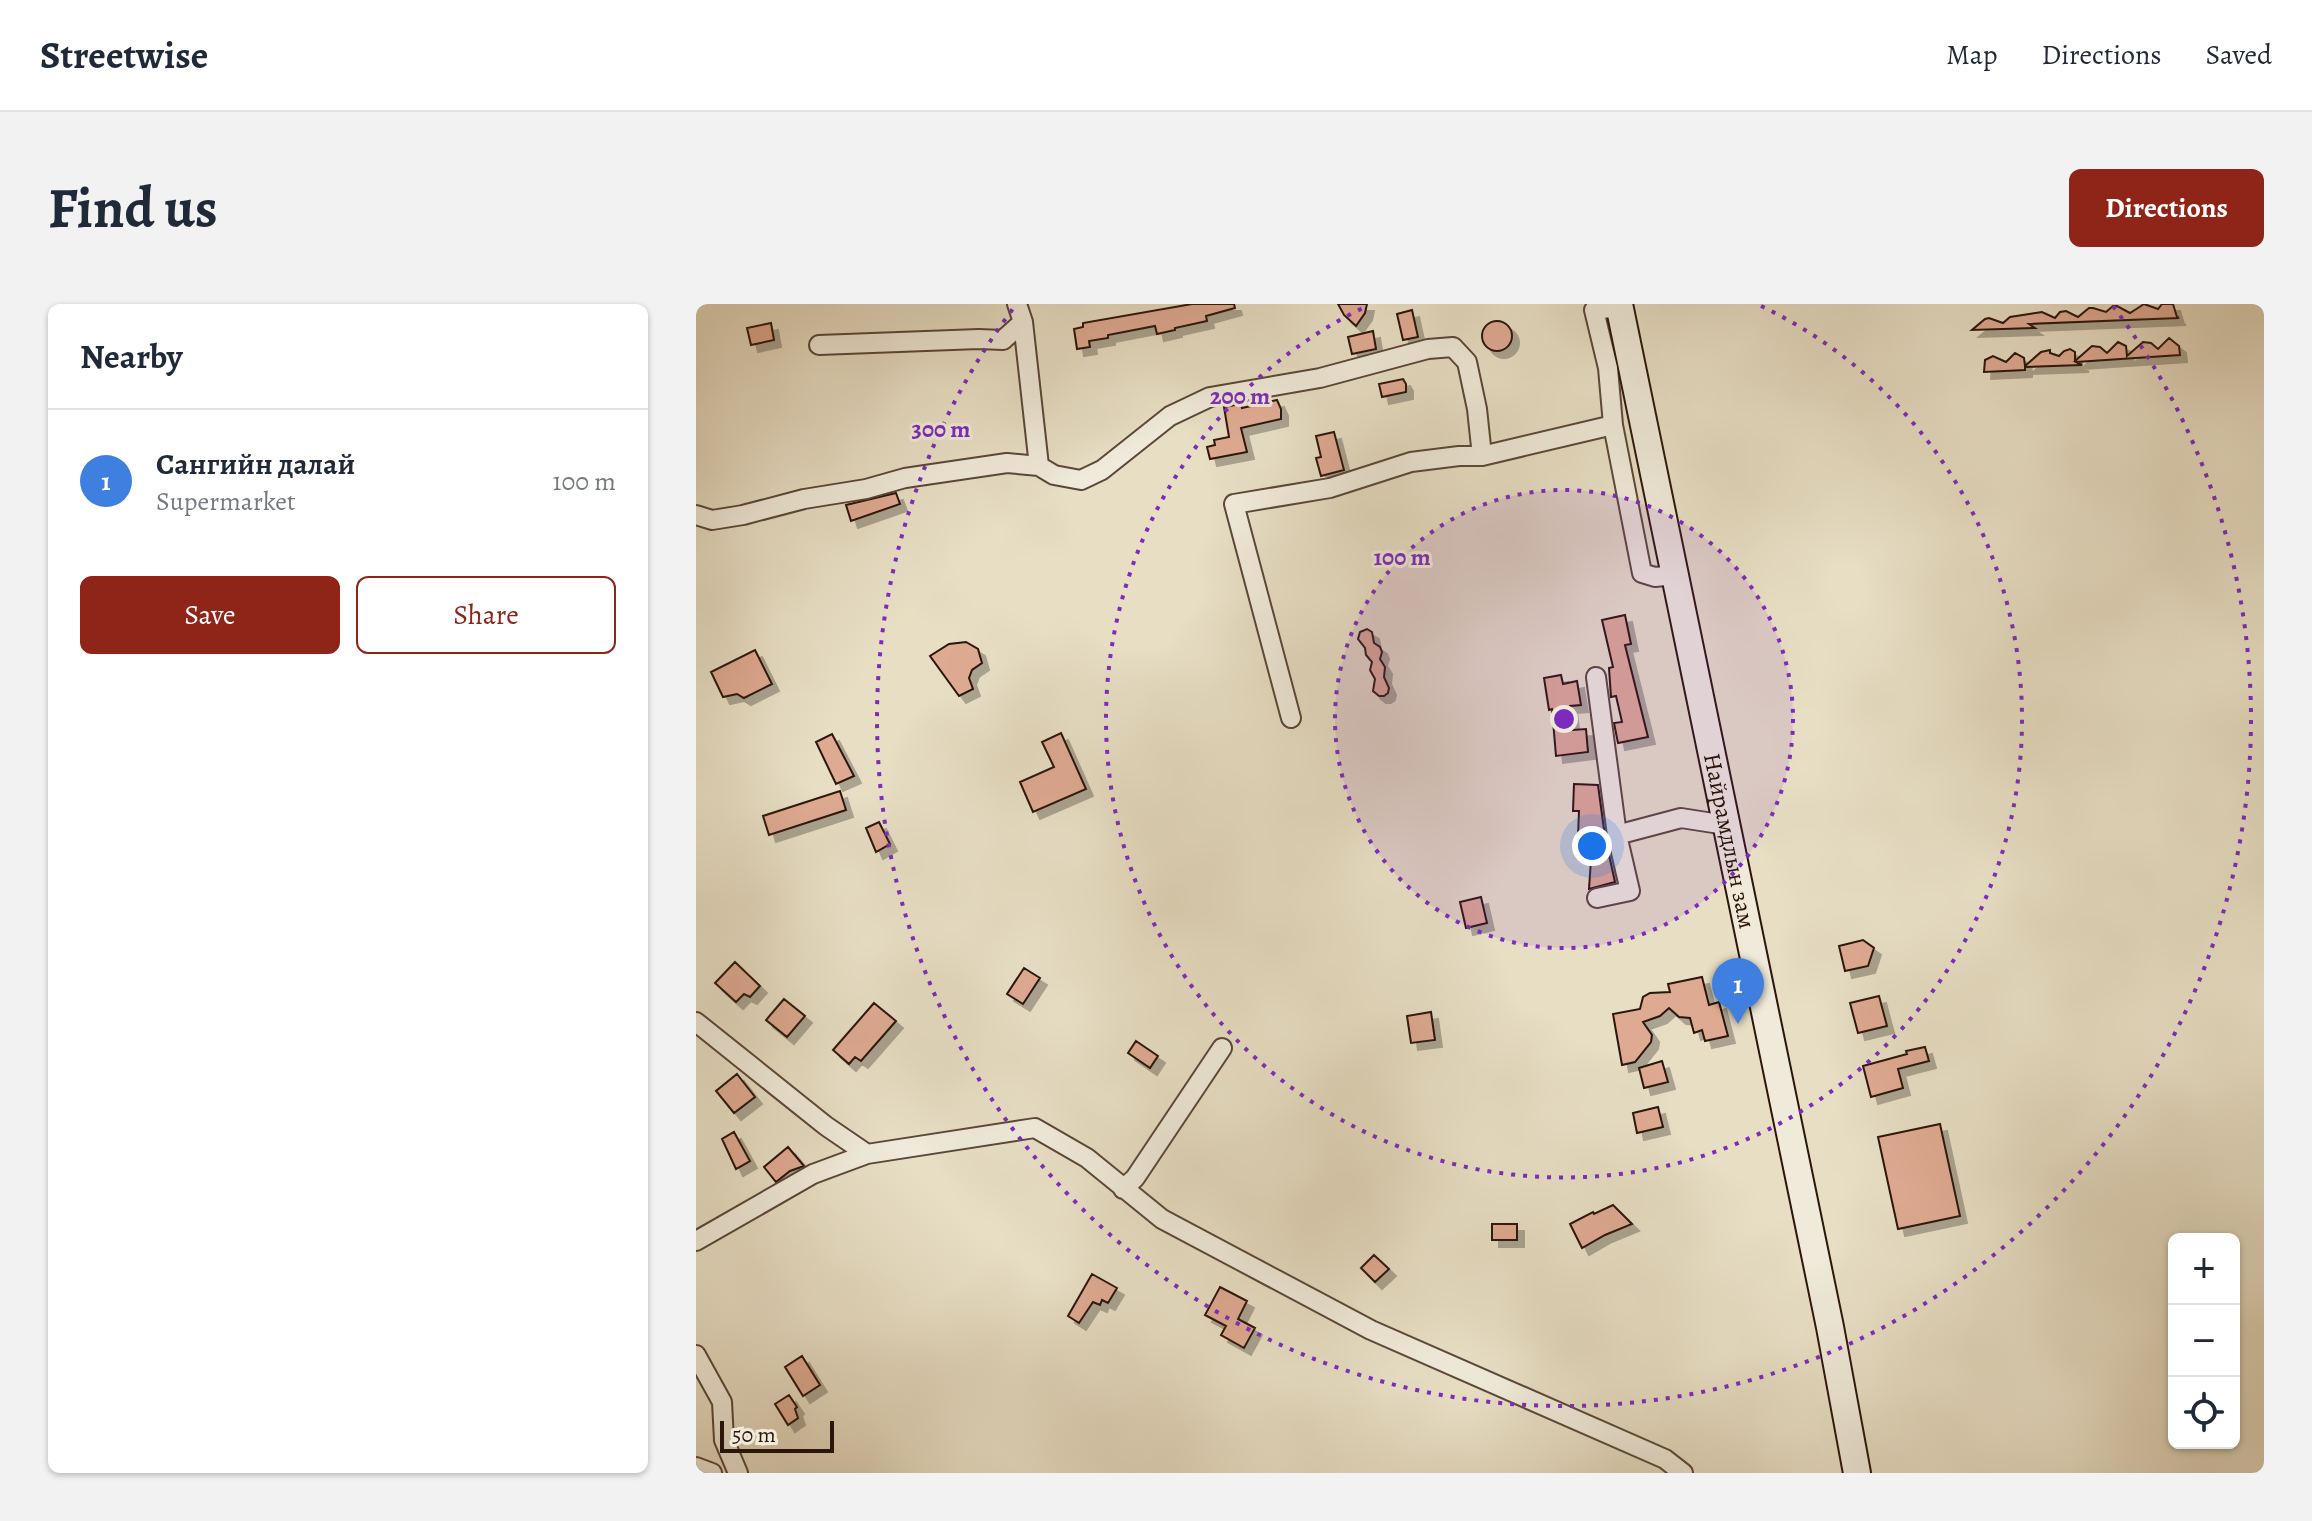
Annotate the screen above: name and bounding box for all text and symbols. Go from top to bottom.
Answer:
text: Streetwise [40,29,208,81]
text: Map [1946,36,1997,74]
text: Directions [2041,36,2162,74]
text: Saved [2206,36,2272,74]
button: Directions [2069,169,2264,247]
text: Find us [48,170,218,246]
text: Nearby [80,333,183,380]
text: 200 m [1210,380,1270,412]
text: 300 m [912,413,970,445]
text: Сангийн далай [156,444,355,484]
text: 1 [101,464,111,499]
text: 100 m [553,464,616,499]
text: Supermarket [156,484,296,519]
text: 100 m [1373,541,1431,573]
button: Save [80,576,340,654]
button: Share [356,576,616,654]
centre of rings [1550,705,1578,733]
street label: Найрамдлын зам [1696,750,1763,931]
your location [1572,826,1612,866]
pin: 1 [1712,958,1764,1024]
map controls [2168,1233,2240,1449]
button: + [2168,1233,2240,1305]
button: − [2168,1305,2240,1377]
button: locate [2168,1377,2240,1449]
scale bar [720,1417,834,1453]
text: 50 m [732,1420,776,1450]

